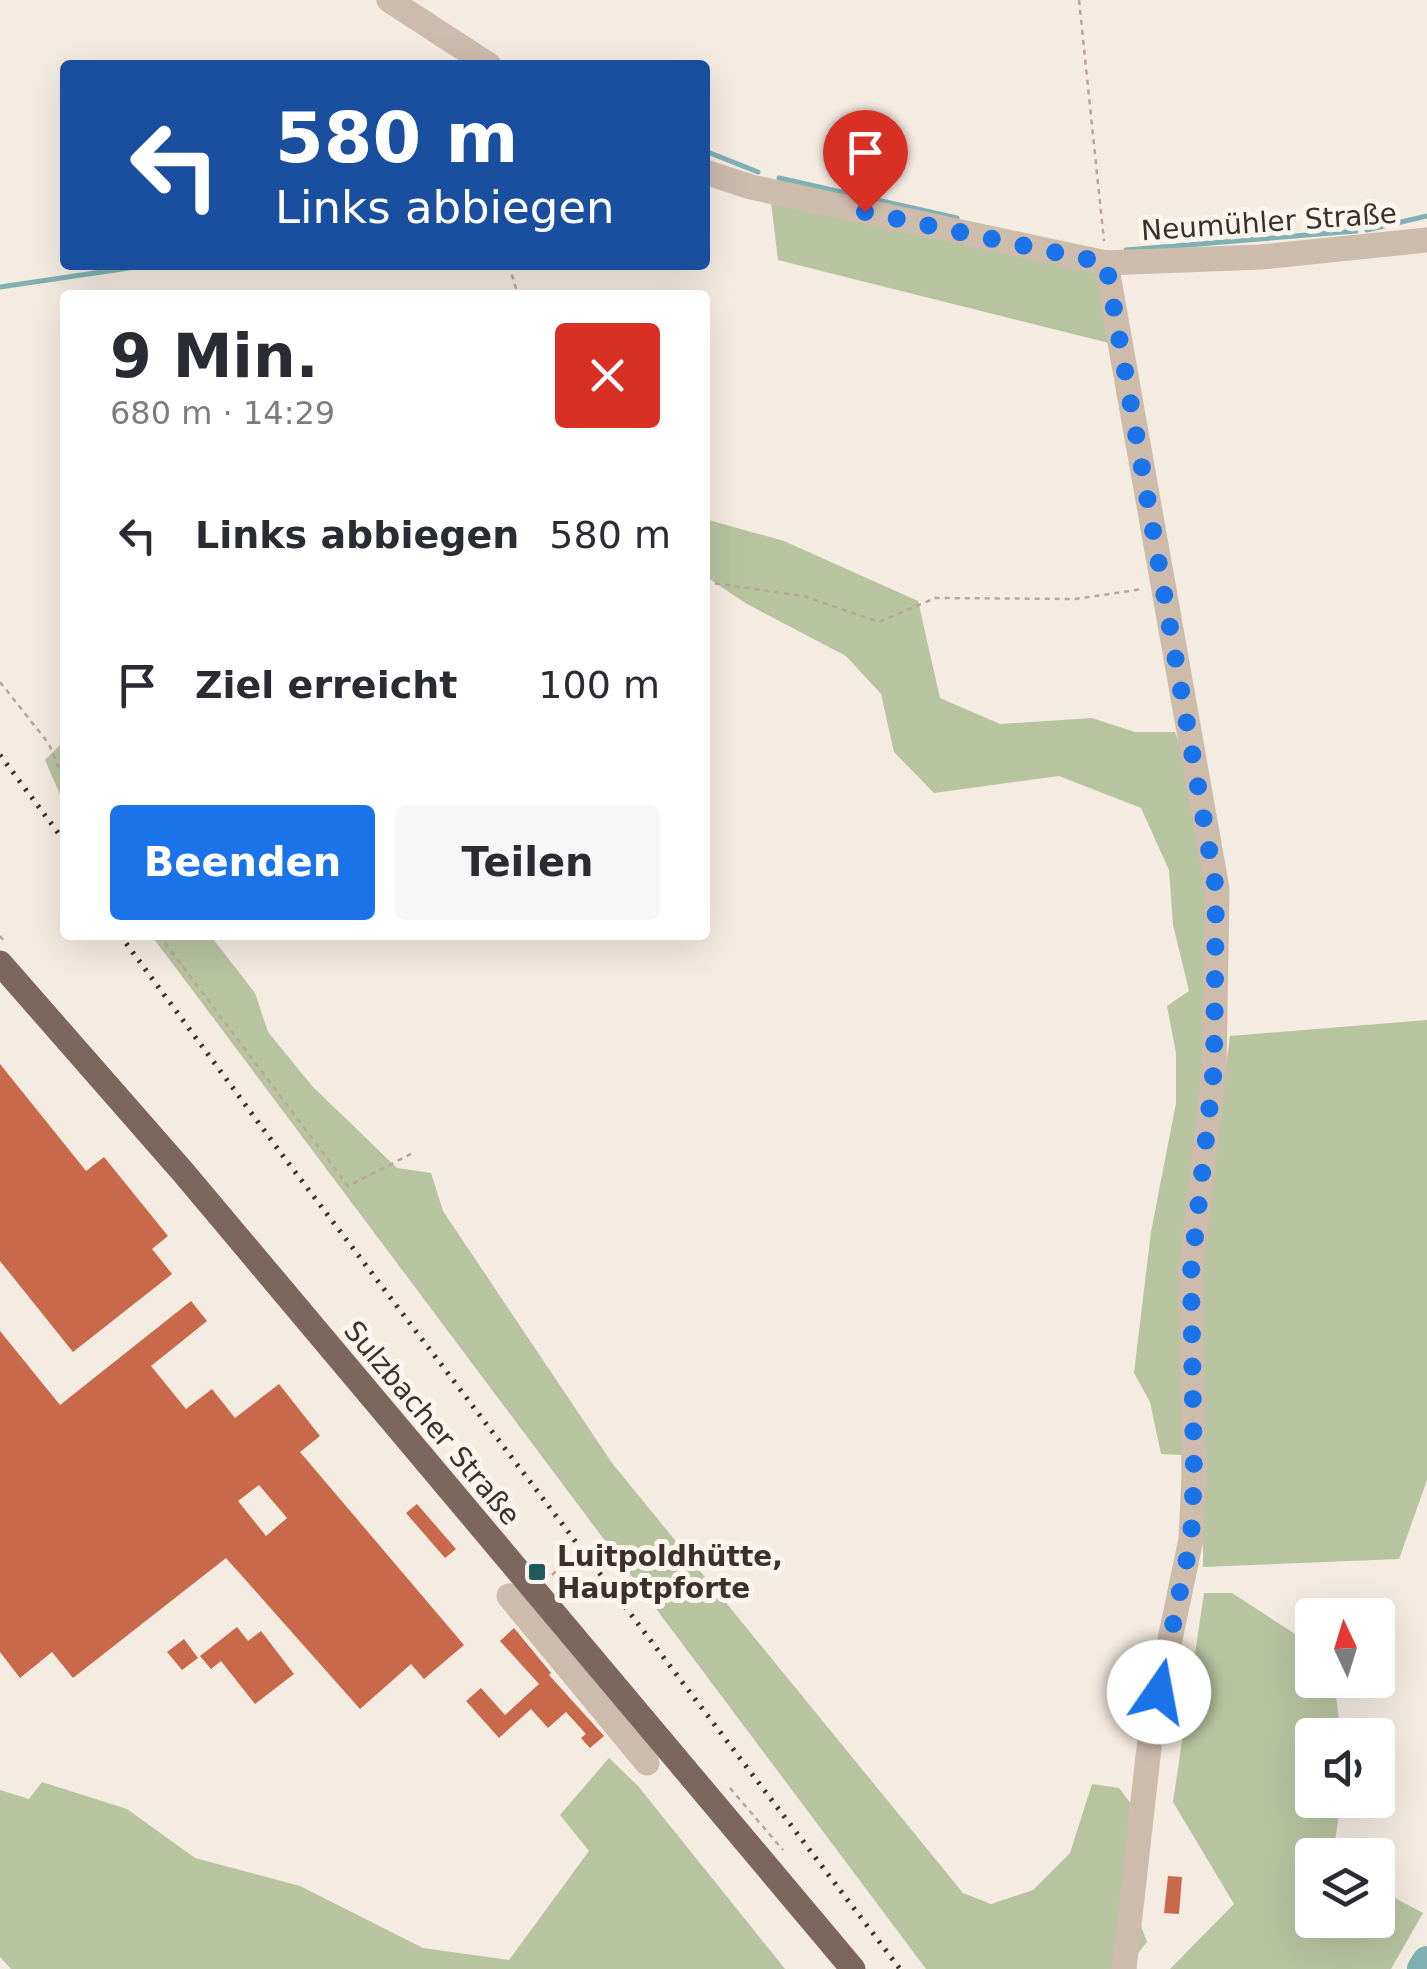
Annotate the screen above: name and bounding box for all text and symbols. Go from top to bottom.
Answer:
text: 580 m [275,97,518,179]
icon: left [110,100,240,230]
pin [823,110,908,213]
icon: arrive [838,125,893,180]
text: Links abbiegen [275,181,615,234]
street label: Neumühler Straße [1140,197,1398,247]
text: 9 Min. [110,321,318,391]
button: close [555,323,660,428]
text: 680 m · 14:29 [110,394,335,432]
icon: left [110,508,165,563]
text: Links abbiegen [195,513,519,557]
text: 580 m [549,513,671,557]
icon: arrive [110,658,165,713]
text: Ziel erreicht [195,663,457,707]
text: 100 m [538,663,660,707]
button: Beenden [110,805,375,920]
button: Teilen [395,805,660,920]
street label: Sulzbacher Straße [337,1314,527,1532]
place label: Luitpoldhütte, Hauptpforte [557,1540,783,1605]
marker: Luitpoldhütte, Hauptpforte [526,1561,548,1583]
north arrow [1295,1598,1395,1698]
map controls [1295,1598,1395,1938]
position arrow [1107,1640,1211,1744]
button: sound [1295,1718,1395,1818]
button: layers [1295,1838,1395,1938]

